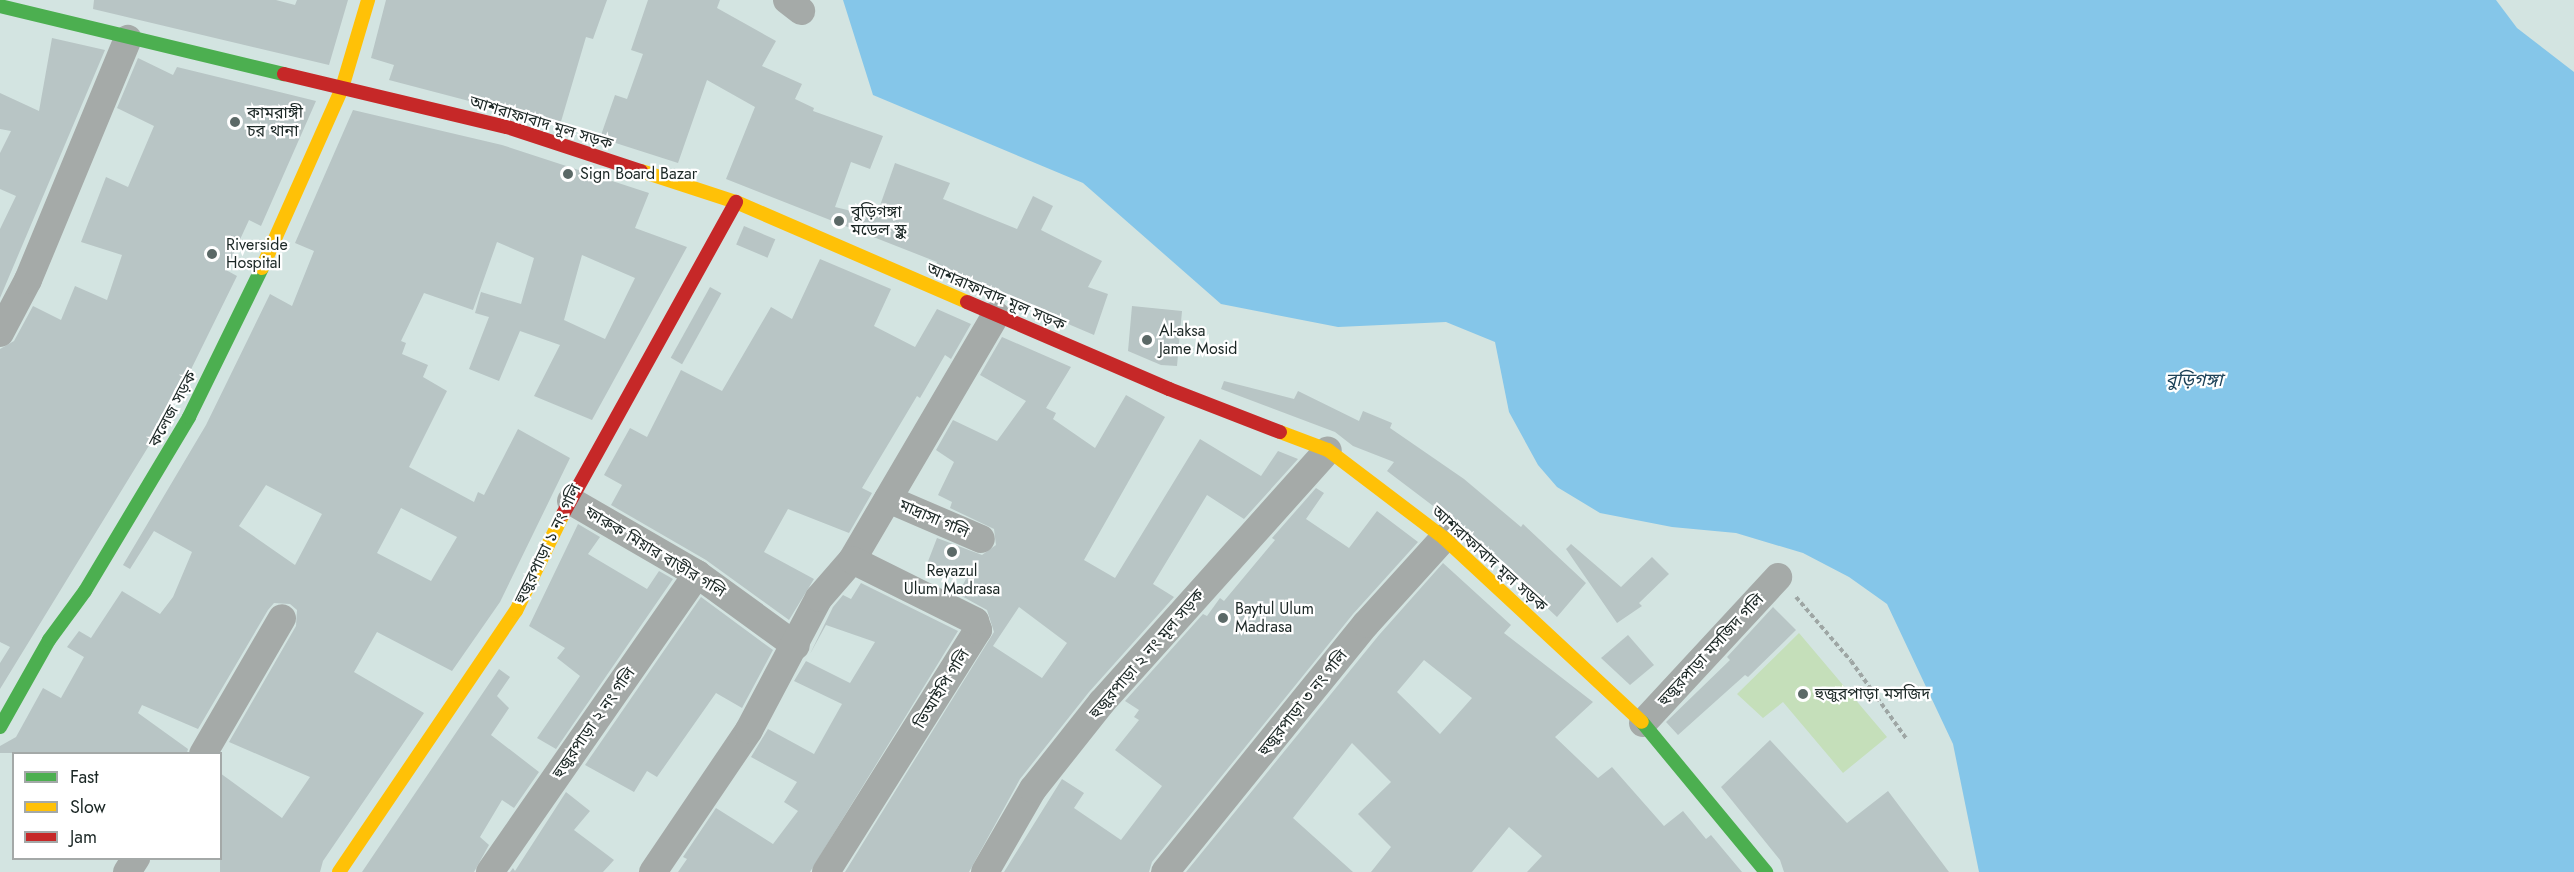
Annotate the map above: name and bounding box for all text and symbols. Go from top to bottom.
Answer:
street label: আশরাফাবাদ মূল সড়ক [467,92,615,154]
place label: কামরাঙ্গী চর থানা [247,103,303,141]
marker: কামরাঙ্গী চর থানা [228,115,242,129]
place label: Sign Board Bazar [580,164,697,184]
marker: Sign Board Bazar [561,167,575,181]
place label: বুড়িগঙ্গা মডেল স্কুল [851,202,906,240]
marker: বুড়িগঙ্গা মডেল স্কুল [832,214,846,228]
place label: Riverside Hospital [226,235,288,273]
marker: Riverside Hospital [203,245,221,263]
street label: আশরাফাবাদ মূল সড়ক [924,259,1068,335]
place label: Al-aksa Jame Mosid [1159,321,1237,359]
marker: Al-aksa Jame Mosid [1140,333,1154,347]
street label: কলেজ সড়ক [145,368,201,450]
water label: বুড়িগঙ্গা [2165,369,2223,391]
street label: হুজুরপাড়া ১ নং গলি [511,481,585,607]
street label: মাদ্রাসা গলি [896,496,972,542]
street label: ফারুক মিয়ার বাড়ীর গলি [581,502,729,602]
street label: আশরাফাবাদ মূল সড়ক [1427,502,1551,616]
marker: Reyazul Ulum Madrasa [945,545,959,559]
place label: Reyazul Ulum Madrasa [904,561,1000,599]
street label: হুজুরপাড়া ২ নং মূল সড়ক [1086,586,1208,722]
street label: হুজুরপাড়া মসজিদ গলি [1654,590,1768,710]
place label: Baytul Ulum Madrasa [1235,599,1314,637]
marker: Baytul Ulum Madrasa [1216,611,1230,625]
street label: ভিআইপি গলি [910,646,974,732]
street label: হুজুরপাড়া ৩ নং গলি [1254,646,1352,760]
street label: হুজুরপাড়া ২ নং গলি [549,664,639,782]
place label: হুজুরপাড়া মসজিদ [1815,684,1930,704]
marker: হুজুরপাড়া মসজিদ [1796,687,1810,701]
legend [12,752,222,860]
text: Fast [70,764,99,790]
text: Slow [70,794,106,820]
text: Jam [70,824,97,850]

